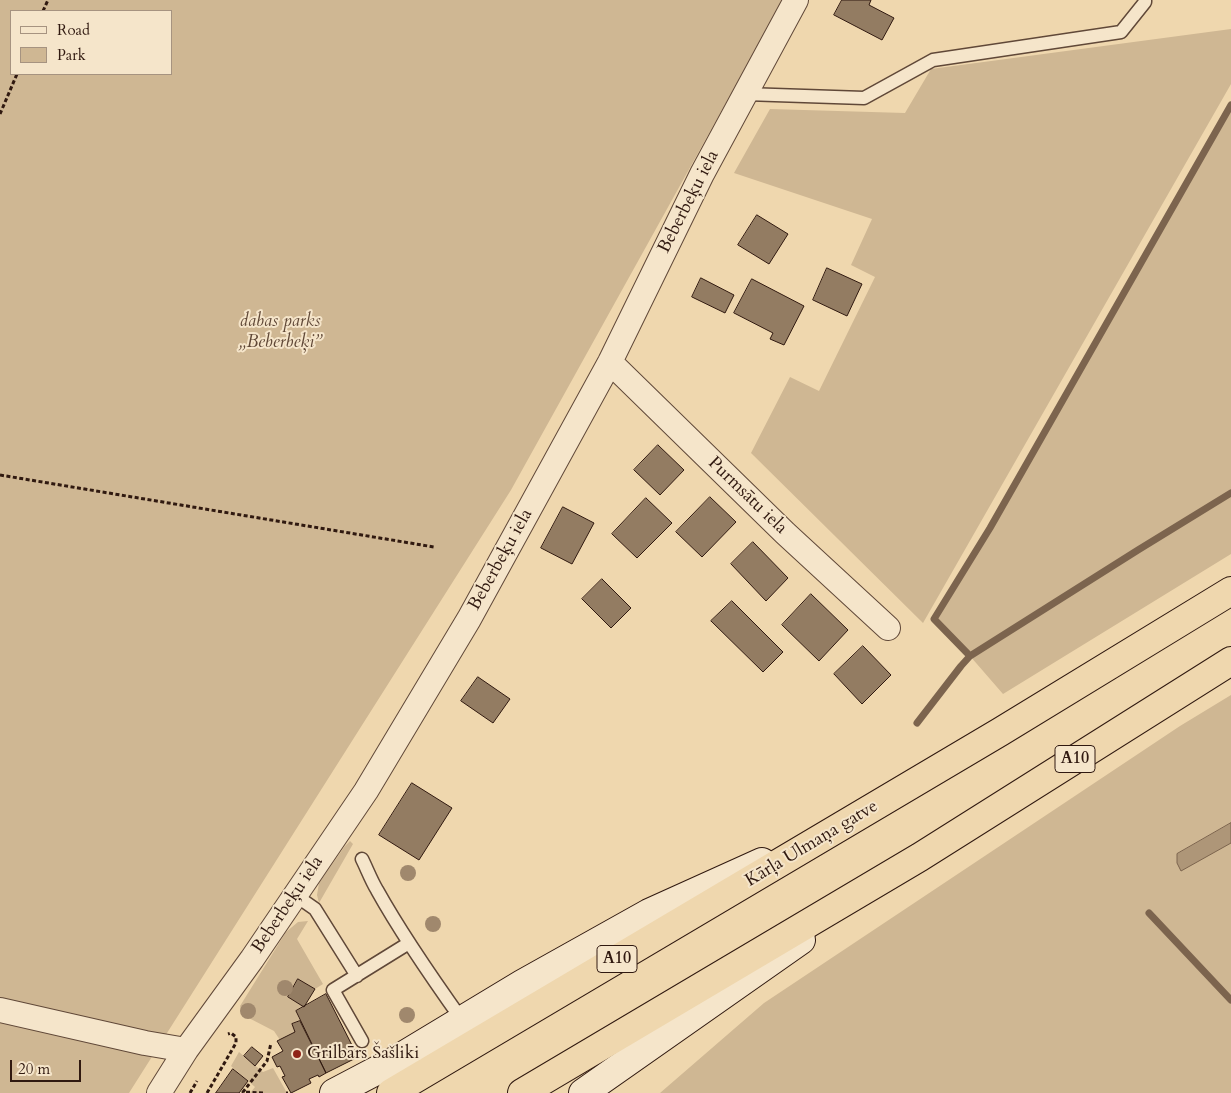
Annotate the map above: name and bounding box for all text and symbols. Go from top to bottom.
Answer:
legend [10,10,172,75]
text: Road [57,20,90,40]
text: Park [57,45,86,65]
street label: Beberbeķu iela [654,147,724,257]
park label: dabas parks „Beberbeķi” [239,311,321,354]
street label: Purmsātu iela [703,453,791,539]
street label: Beberbeķu iela [464,506,538,614]
road number: A10 [1055,746,1095,772]
street label: Kārļa Ulmaņa gatve [742,796,882,892]
street label: Beberbeķu iela [248,852,328,958]
road number: A10 [597,946,637,972]
place label: Grilbārs Šašliki [307,1043,419,1065]
marker: Grilbārs Šašliki [291,1048,303,1060]
scale bar [12,1050,84,1082]
text: 20 m [18,1059,50,1079]

